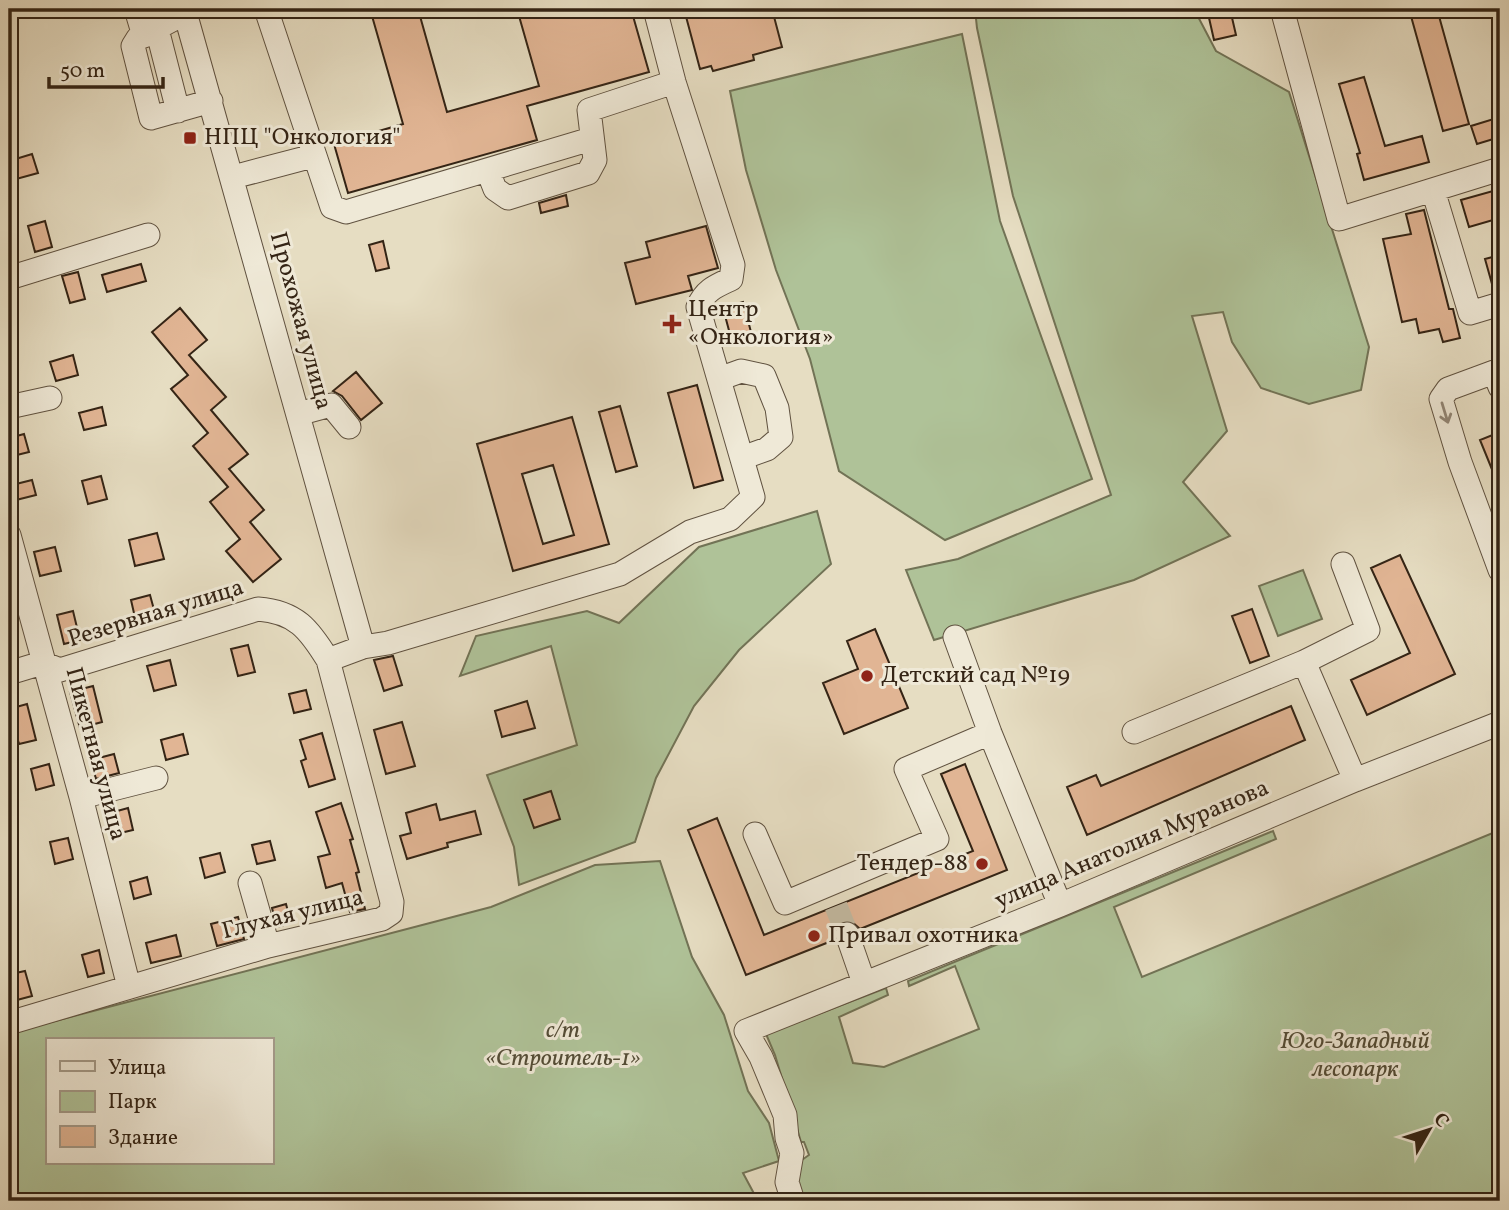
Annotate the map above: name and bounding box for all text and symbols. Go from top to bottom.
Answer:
scale bar [49,46,163,90]
text: 50 m [60,57,105,86]
place label: НПЦ "Онкология" [204,121,400,155]
marker: НПЦ "Онкология" [182,130,198,146]
street label: Прохожая улица [260,228,340,414]
place label: Центр «Онкология» [688,293,834,355]
marker: Центр «Онкология» [662,314,682,334]
one-way arrow [1440,402,1453,424]
street label: Резервная улица [64,571,248,657]
place label: Детский сад №19 [881,659,1070,693]
street label: Пикетная улица [56,664,134,844]
marker: Детский сад №19 [859,668,875,684]
street label: улица Анатолия Муранова [990,772,1274,918]
place label: Тендер-88 [856,847,968,881]
marker: Тендер-88 [974,856,990,872]
street label: Глухая улица [218,881,368,949]
place label: Привал охотника [828,919,1019,953]
marker: Привал охотника [806,928,822,944]
park label: с/т «Строитель-1» [485,1014,641,1076]
park label: Юго-Западный лесопарк [1280,1025,1430,1087]
legend [46,1038,273,1164]
text: Улица [108,1054,166,1083]
text: Парк [108,1088,157,1117]
north arrow [1394,1094,1464,1164]
text: С [1427,1108,1455,1133]
text: Здание [108,1124,178,1153]

